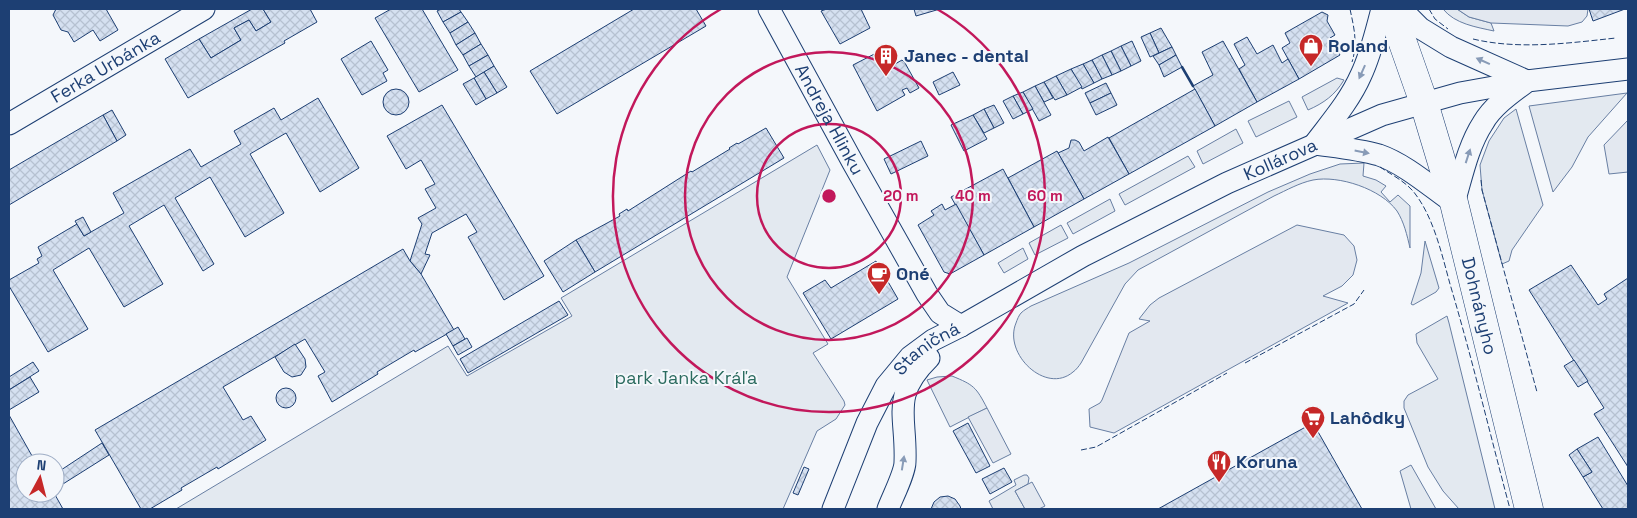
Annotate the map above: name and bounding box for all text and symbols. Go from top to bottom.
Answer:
street label: Ferka Urbánka [46,25,164,108]
shop icon: Roland [1298,33,1324,67]
place label: Roland [1328,34,1388,57]
building icon: Janec - dental [873,43,899,77]
place label: Janec - dental [904,44,1029,67]
one-way arrow [1476,57,1490,65]
street label: Andreja Hlinku [790,60,869,179]
one-way arrow [1358,65,1366,79]
street label: Kollárova [1240,133,1320,185]
one-way arrow [1355,148,1371,156]
one-way arrow [1465,148,1473,163]
text: 20 m [883,186,919,205]
text: 40 m [955,186,991,205]
text: 60 m [1027,186,1063,205]
centre of rings [820,187,838,205]
street label: Dohnányho [1457,255,1503,357]
cafe icon: Oné [866,261,892,295]
place label: Oné [896,262,930,285]
street label: Staničná [888,317,963,380]
park label: park Janka Kráľa [615,366,757,389]
supermarket icon: Lahôdky [1300,405,1326,439]
place label: Lahôdky [1330,406,1405,429]
restaurant icon: Koruna [1206,449,1232,483]
place label: Koruna [1236,450,1298,473]
north arrow [15,453,65,503]
one-way arrow [900,455,908,471]
text: N [36,456,47,475]

